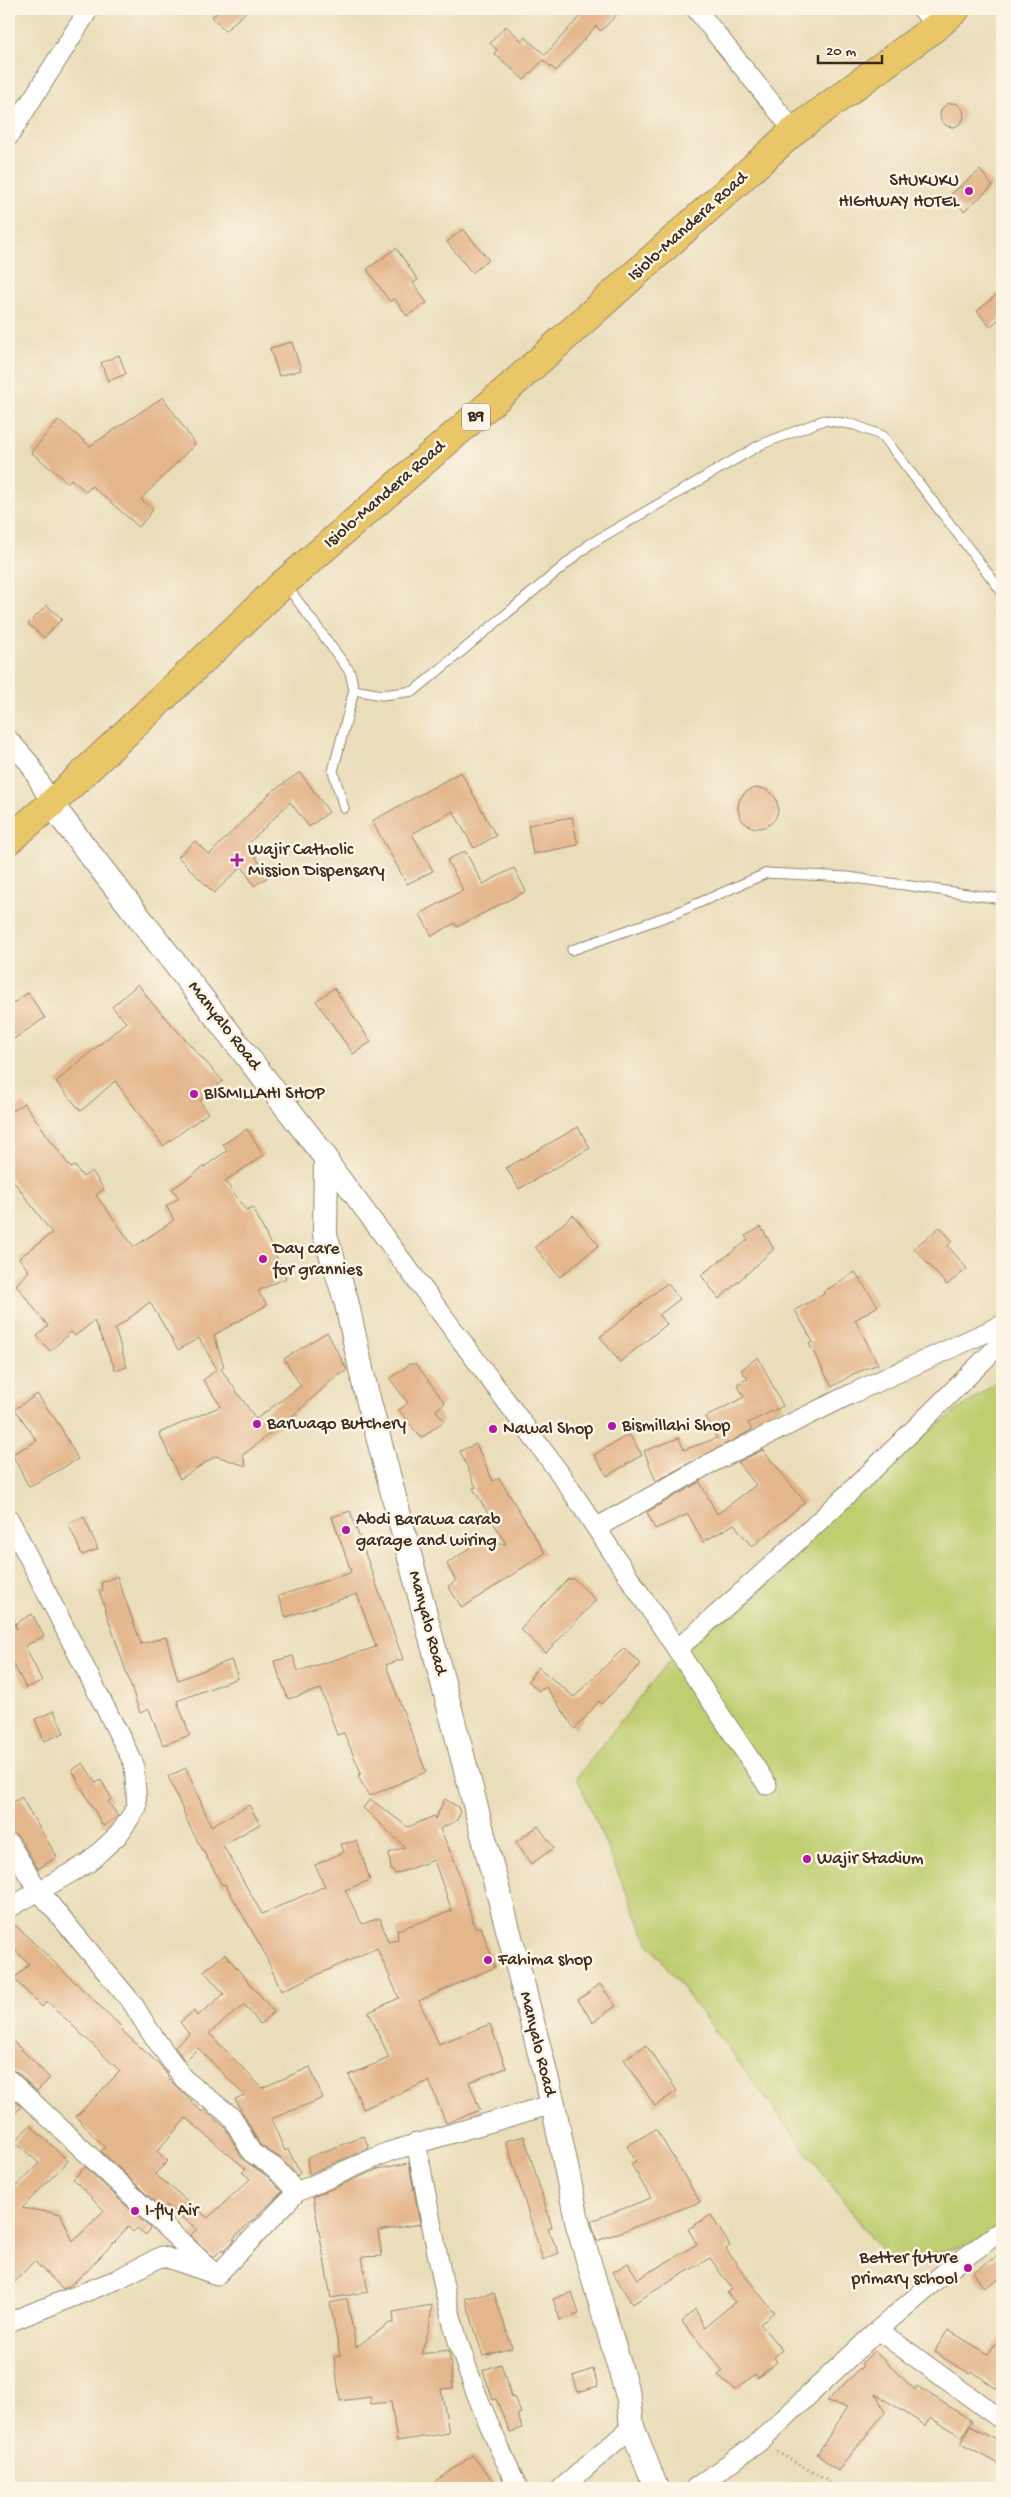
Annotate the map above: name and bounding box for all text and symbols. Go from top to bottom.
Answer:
scale bar [818,32,882,64]
text: 20 m [826,43,856,61]
street label: Isiolo-Mandera Road [624,167,753,286]
place label: SHUKUKU HIGHWAY HOTEL [838,171,960,213]
marker: SHUKUKU HIGHWAY HOTEL [963,185,975,197]
road number: B9 [462,404,490,431]
street label: Isiolo-Mandera Road [320,436,451,553]
place label: Wajir Catholic Mission Dispensary [248,840,385,882]
marker: Wajir Catholic Mission Dispensary [230,853,244,867]
street label: Manyalo Road [183,977,266,1076]
place label: BISMILLAHI SHOP [203,1084,326,1105]
marker: BISMILLAHI SHOP [188,1088,200,1100]
place label: Day care for grannies [272,1239,363,1281]
marker: Day care for grannies [257,1253,269,1265]
place label: Barwaqo Butchery [266,1414,406,1435]
place label: Bismillahi Shop [621,1416,731,1437]
marker: Barwaqo Butchery [251,1418,263,1430]
place label: Nawal Shop [503,1419,593,1440]
marker: Bismillahi Shop [606,1420,618,1432]
marker: Nawal Shop [487,1423,499,1435]
place label: Abdi Barawa carab garage and wiring [356,1510,501,1552]
marker: Abdi Barawa carab garage and wiring [340,1524,352,1536]
street label: Manyalo Road [403,1569,451,1679]
place label: Wajir Stadium [817,1849,924,1870]
marker: Wajir Stadium [801,1853,813,1865]
place label: Fahima shop [497,1950,592,1971]
marker: Fahima shop [482,1954,494,1966]
street label: Manyalo Road [514,1990,560,2100]
place label: I-fly Air [145,2201,200,2222]
marker: I-fly Air [129,2205,141,2217]
place label: Better future primary school [851,2248,959,2290]
marker: Better future primary school [962,2262,974,2274]

